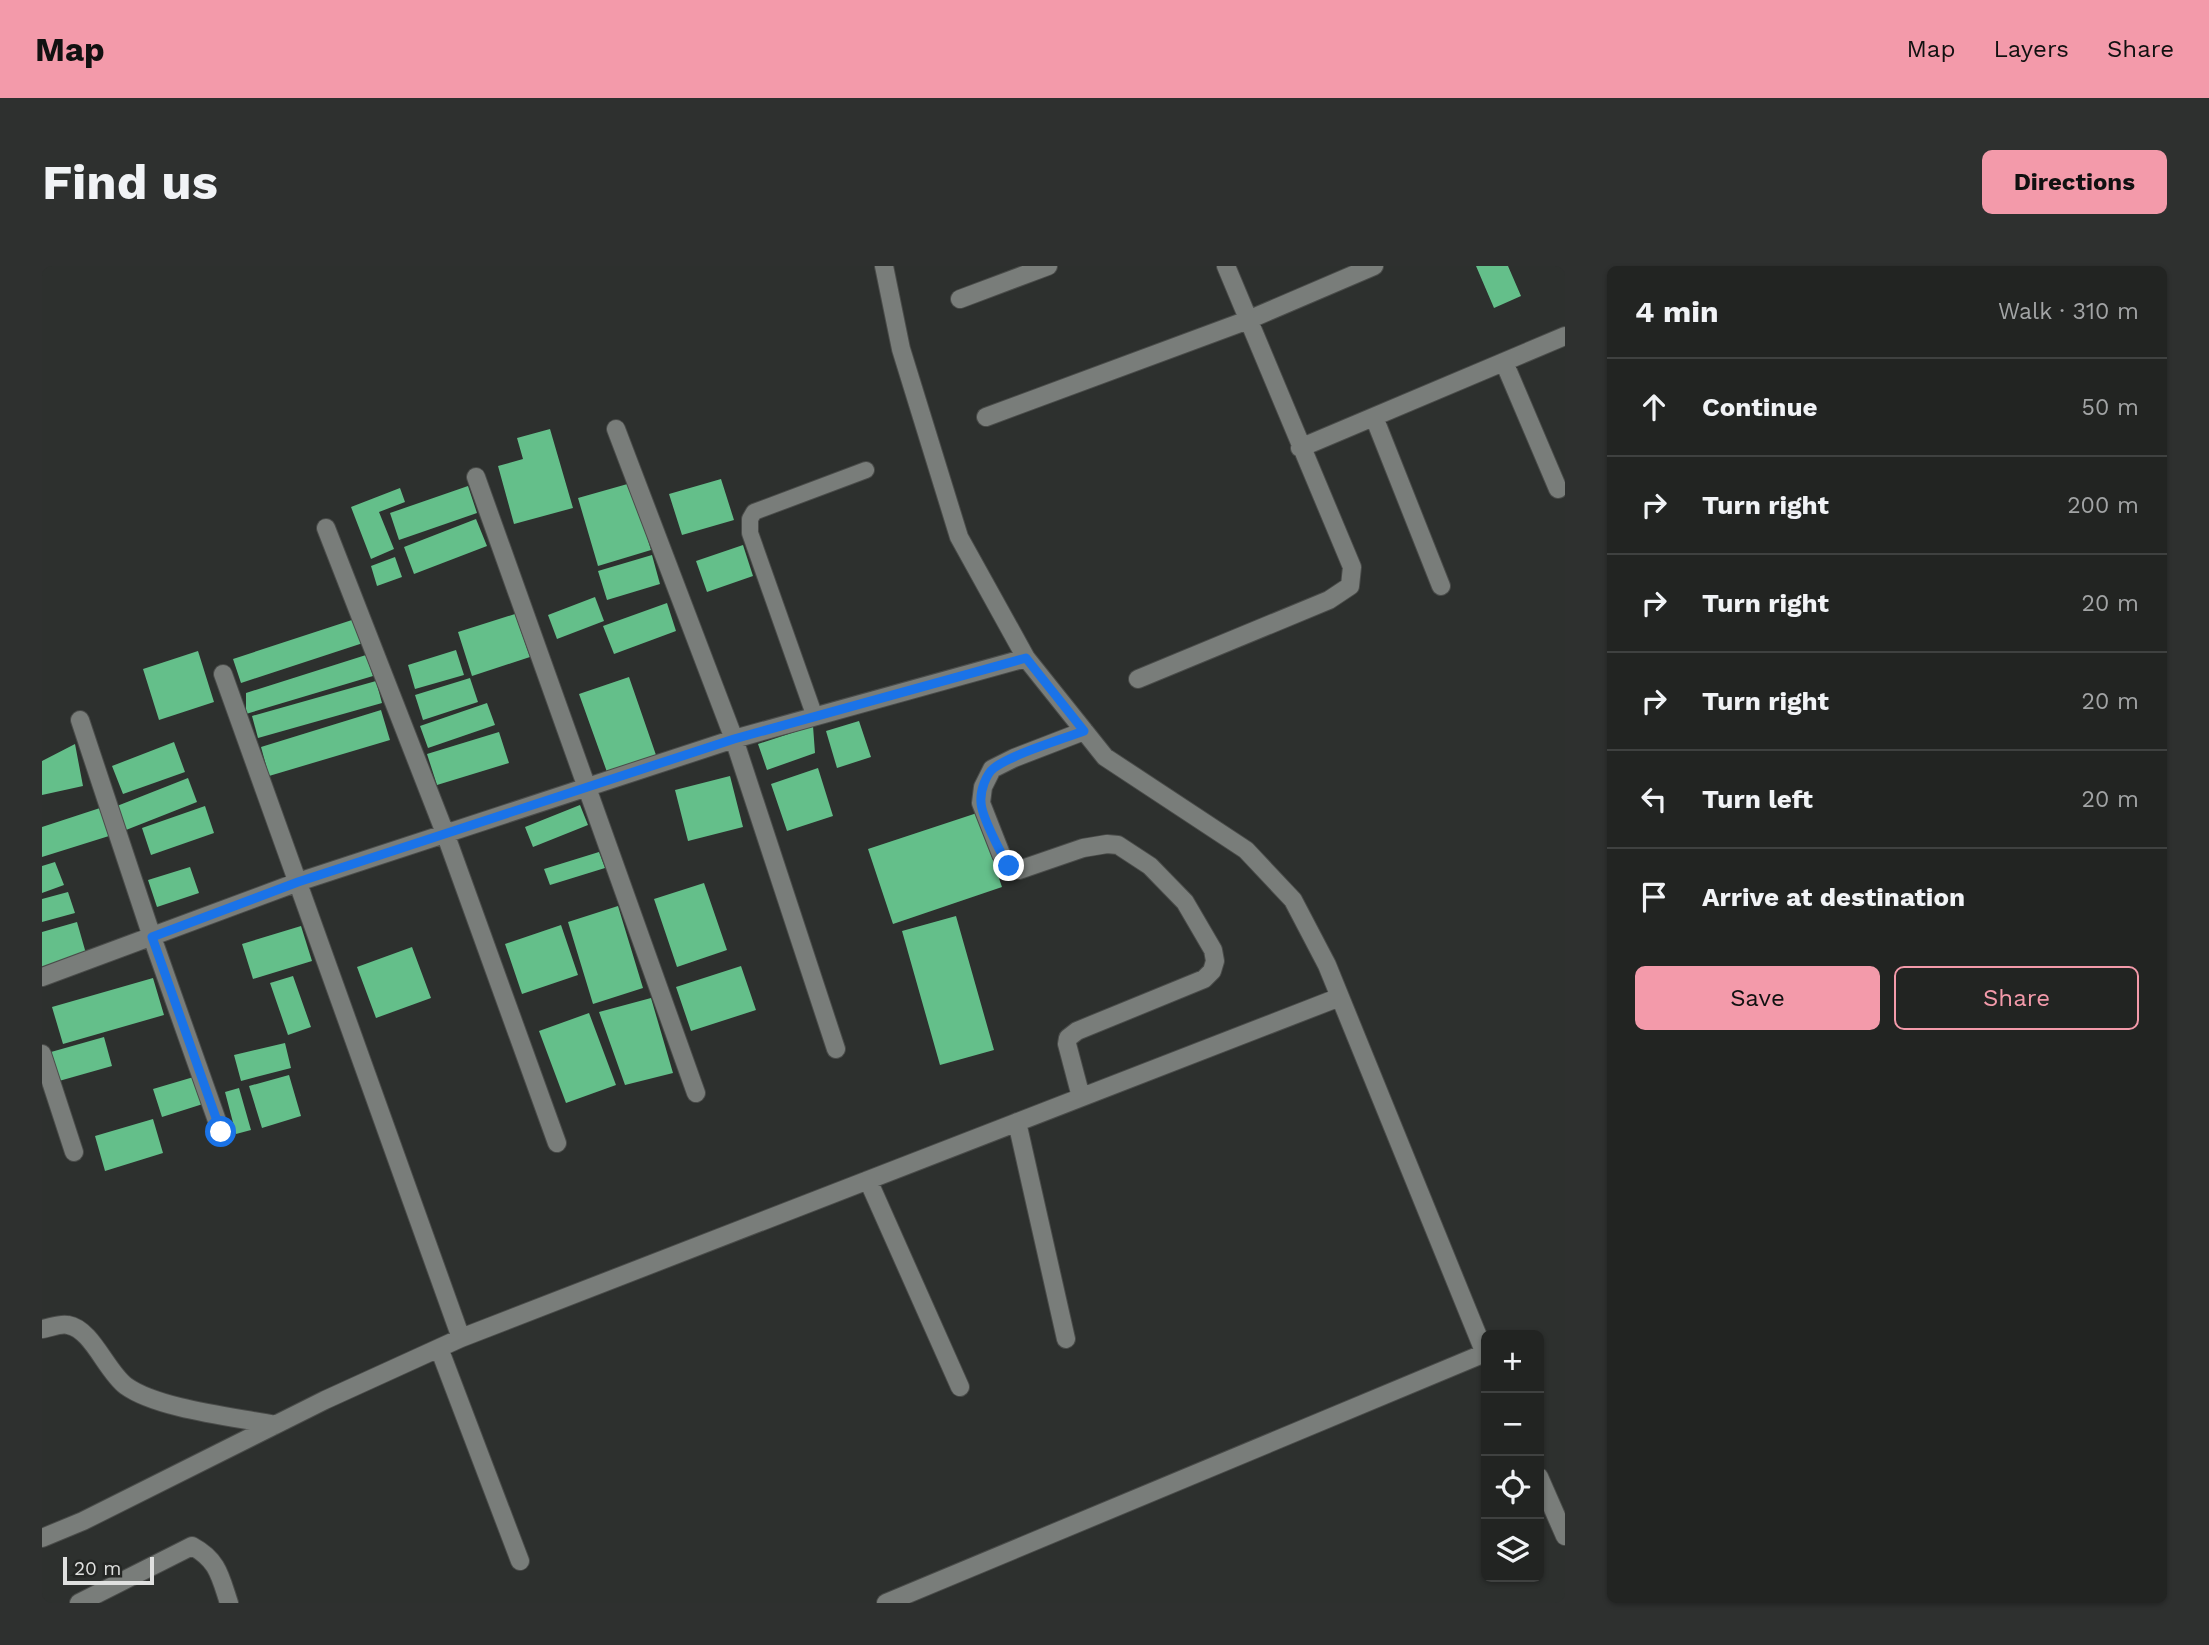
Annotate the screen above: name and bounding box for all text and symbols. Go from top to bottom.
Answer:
text: Map [35,30,105,69]
text: Map [1907,35,1955,63]
text: Layers [1993,35,2069,63]
text: Share [2107,35,2174,63]
button: Directions [1982,150,2167,214]
text: Find us [42,153,218,211]
text: 4 min [1635,294,1719,329]
text: Walk · 310 m [1998,298,2139,325]
icon: ahead [1635,388,1673,426]
text: Continue [1702,392,1818,422]
text: 50 m [2082,394,2139,421]
icon: right [1635,486,1673,524]
text: Turn right [1702,490,1829,520]
text: 200 m [2067,492,2139,519]
icon: right [1635,584,1673,622]
text: Turn right [1702,588,1829,618]
text: 20 m [2082,590,2139,617]
icon: right [1635,682,1673,720]
text: Turn right [1702,686,1829,716]
text: 20 m [2082,688,2139,715]
icon: left [1635,780,1673,818]
text: Turn left [1702,784,1813,814]
text: 20 m [2082,786,2139,813]
route end [993,850,1024,881]
icon: arrive [1635,878,1673,916]
text: Arrive at destination [1702,882,1965,912]
button: Save [1635,966,1880,1030]
button: Share [1894,966,2139,1030]
route start [205,1116,236,1147]
map controls [1481,1330,1544,1582]
button: + [1481,1330,1544,1393]
button: − [1481,1393,1544,1456]
button: locate [1481,1456,1544,1519]
button: layers [1481,1519,1544,1582]
scale bar [63,1554,154,1586]
text: 20 m [74,1557,121,1580]

